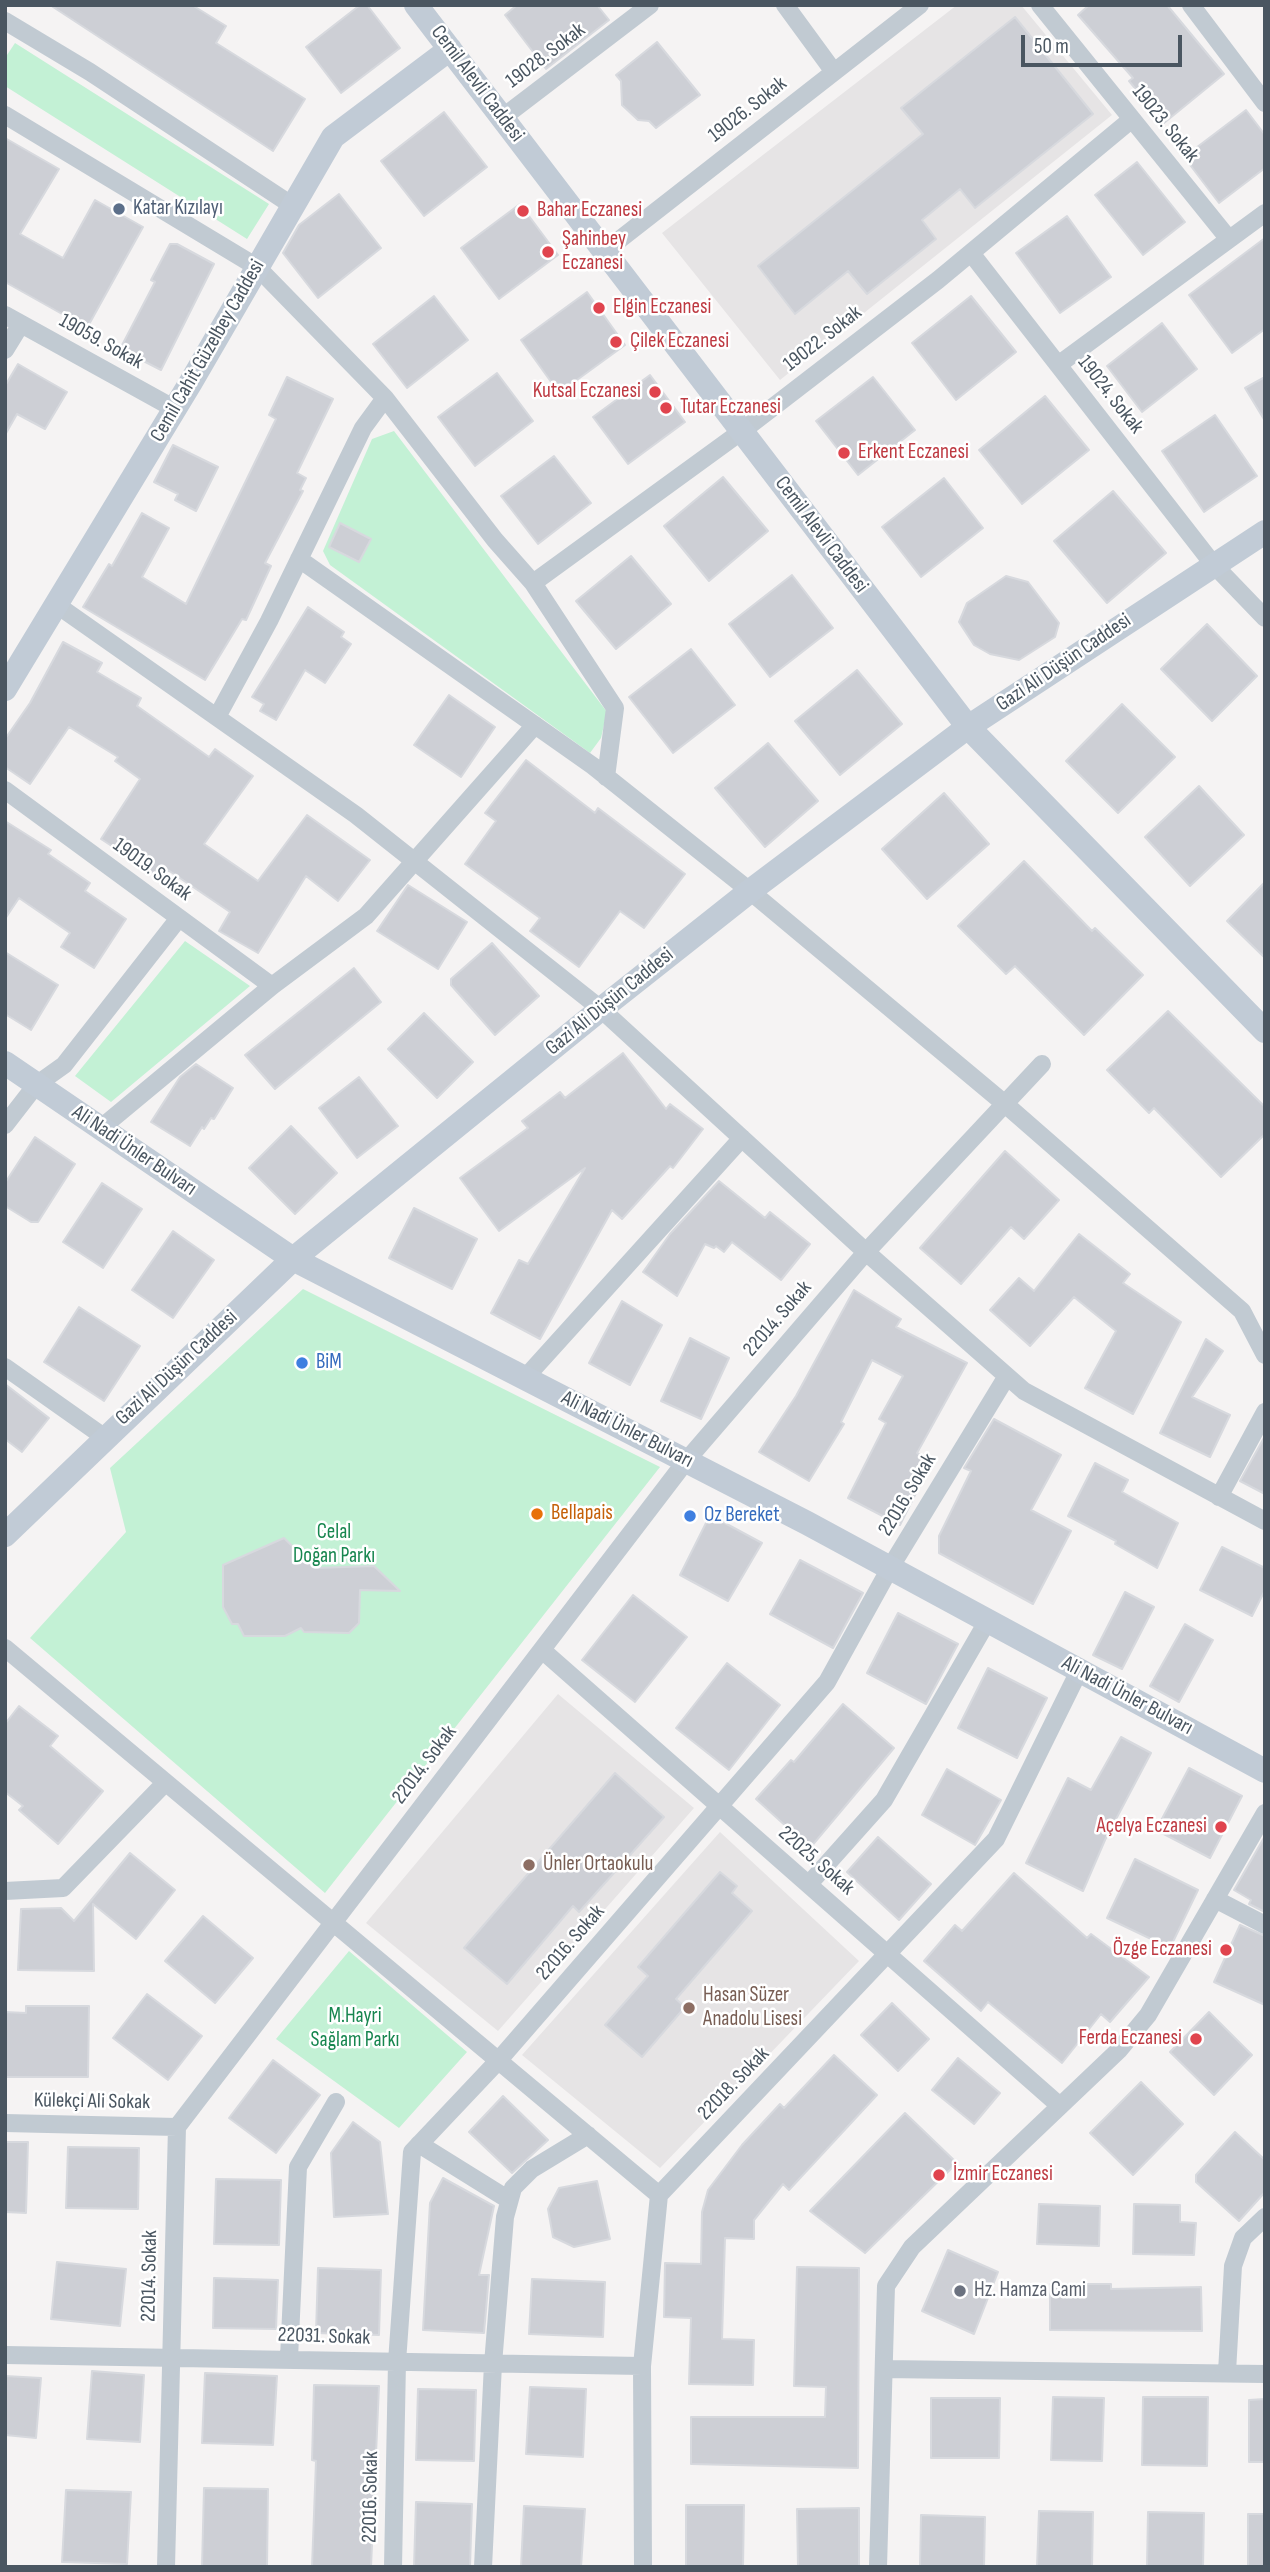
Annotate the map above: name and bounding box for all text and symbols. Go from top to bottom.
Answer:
street label: 19028. Sokak [501,18,591,94]
street label: Cemil Alevli Caddesi [425,21,529,147]
scale bar [1025,21,1186,65]
text: 50 m [1034,34,1069,59]
street label: 19026. Sokak [704,72,792,148]
street label: 19023. Sokak [1126,80,1204,168]
place label: Katar Kızılayı [133,196,223,222]
place label: Bahar Eczanesi [537,198,642,224]
marker: Katar Kızılayı [111,201,127,217]
marker: Bahar Eczanesi [515,203,531,219]
place label: Şahinbey Eczanesi [562,227,626,277]
marker: Şahinbey Eczanesi [540,244,556,260]
street label: Cemil Cahit Güzelbey Caddesi [146,255,270,447]
place label: Elgin Eczanesi [613,295,711,321]
marker: Elgin Eczanesi [591,300,607,316]
street label: 19022. Sokak [779,301,867,377]
street label: 19059. Sokak [54,309,148,375]
place label: Çilek Eczanesi [630,329,729,355]
marker: Çilek Eczanesi [608,334,624,350]
street label: 19024. Sokak [1072,351,1148,439]
place label: Kutsal Eczanesi [533,379,641,405]
marker: Kutsal Eczanesi [647,384,663,400]
place label: Tutar Eczanesi [680,395,781,421]
marker: Tutar Eczanesi [658,400,674,416]
place label: Erkent Eczanesi [858,440,969,466]
marker: Erkent Eczanesi [836,445,852,461]
street label: Cemil Alevli Caddesi [769,472,873,598]
street label: Gazi Ali Düşün Caddesi [992,609,1136,717]
street label: 19019. Sokak [108,833,196,907]
street label: Gazi Ali Düşün Caddesi [541,943,679,1061]
street label: Ali Nadi Ünler Bulvarı [67,1100,201,1202]
street label: 22014. Sokak [738,1276,818,1362]
street label: Gazi Ali Düşün Caddesi [111,1305,243,1431]
place label: BiM [316,1350,342,1376]
marker: BiM [294,1355,310,1371]
street label: Ali Nadi Ünler Bulvarı [557,1386,697,1474]
street label: 22016. Sokak [874,1449,942,1541]
place label: Bellapais [551,1501,613,1527]
place label: Oz Bereket [704,1503,780,1529]
marker: Bellapais [529,1506,545,1522]
marker: Oz Bereket [682,1508,698,1524]
park label: Celal Doğan Parkı [293,1520,375,1570]
street label: Ali Nadi Ünler Bulvarı [1057,1651,1197,1741]
street label: 22014. Sokak [387,1721,463,1809]
place label: Açelya Eczanesi [1097,1814,1207,1840]
marker: Açelya Eczanesi [1213,1819,1229,1835]
street label: 22025. Sokak [773,1821,859,1901]
place label: Ünler Ortaokulu [543,1852,653,1878]
marker: Ünler Ortaokulu [521,1857,537,1873]
street label: 22016. Sokak [531,1900,611,1986]
place label: Özge Eczanesi [1113,1937,1212,1963]
marker: Özge Eczanesi [1218,1942,1234,1958]
place label: Hasan Süzer Anadolu Lisesi [703,1983,802,2033]
marker: Hasan Süzer Anadolu Lisesi [681,2000,697,2016]
park label: M.Hayri Sağlam Parkı [311,2004,399,2054]
place label: Ferda Eczanesi [1079,2026,1182,2052]
marker: Ferda Eczanesi [1188,2031,1204,2047]
street label: 22018. Sokak [693,2042,775,2126]
street label: Külekçi Ali Sokak [34,2088,150,2116]
place label: İzmir Eczanesi [953,2162,1053,2188]
marker: İzmir Eczanesi [931,2167,947,2183]
street label: 22014. Sokak [137,2230,163,2322]
place label: Hz. Hamza Cami [974,2278,1086,2304]
marker: Hz. Hamza Cami [952,2283,968,2299]
street label: 22031. Sokak [277,2323,371,2351]
street label: 22016. Sokak [358,2451,384,2543]

